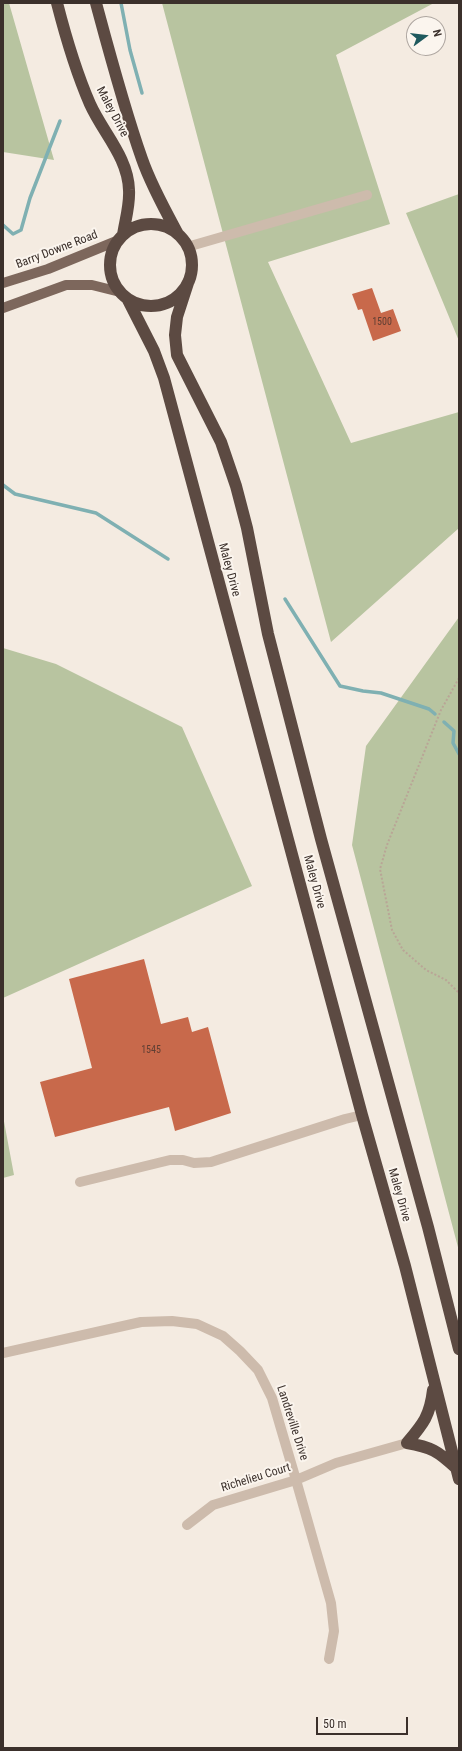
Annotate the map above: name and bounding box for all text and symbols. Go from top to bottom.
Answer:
north arrow [406,16,446,56]
text: N [430,28,444,38]
street label: Maley Drive [93,84,131,140]
street label: Barry Downe Road [14,228,100,272]
house number: 1500 [372,316,392,328]
street label: Maley Drive [215,542,243,598]
street label: Maley Drive [300,854,328,910]
house number: 1545 [141,1044,161,1056]
street label: Maley Drive [385,1167,413,1223]
street label: Landreville Drive [273,1384,311,1462]
street label: Richelieu Court [220,1461,292,1495]
scale bar [318,1709,410,1735]
text: 50 m [323,1717,347,1731]

